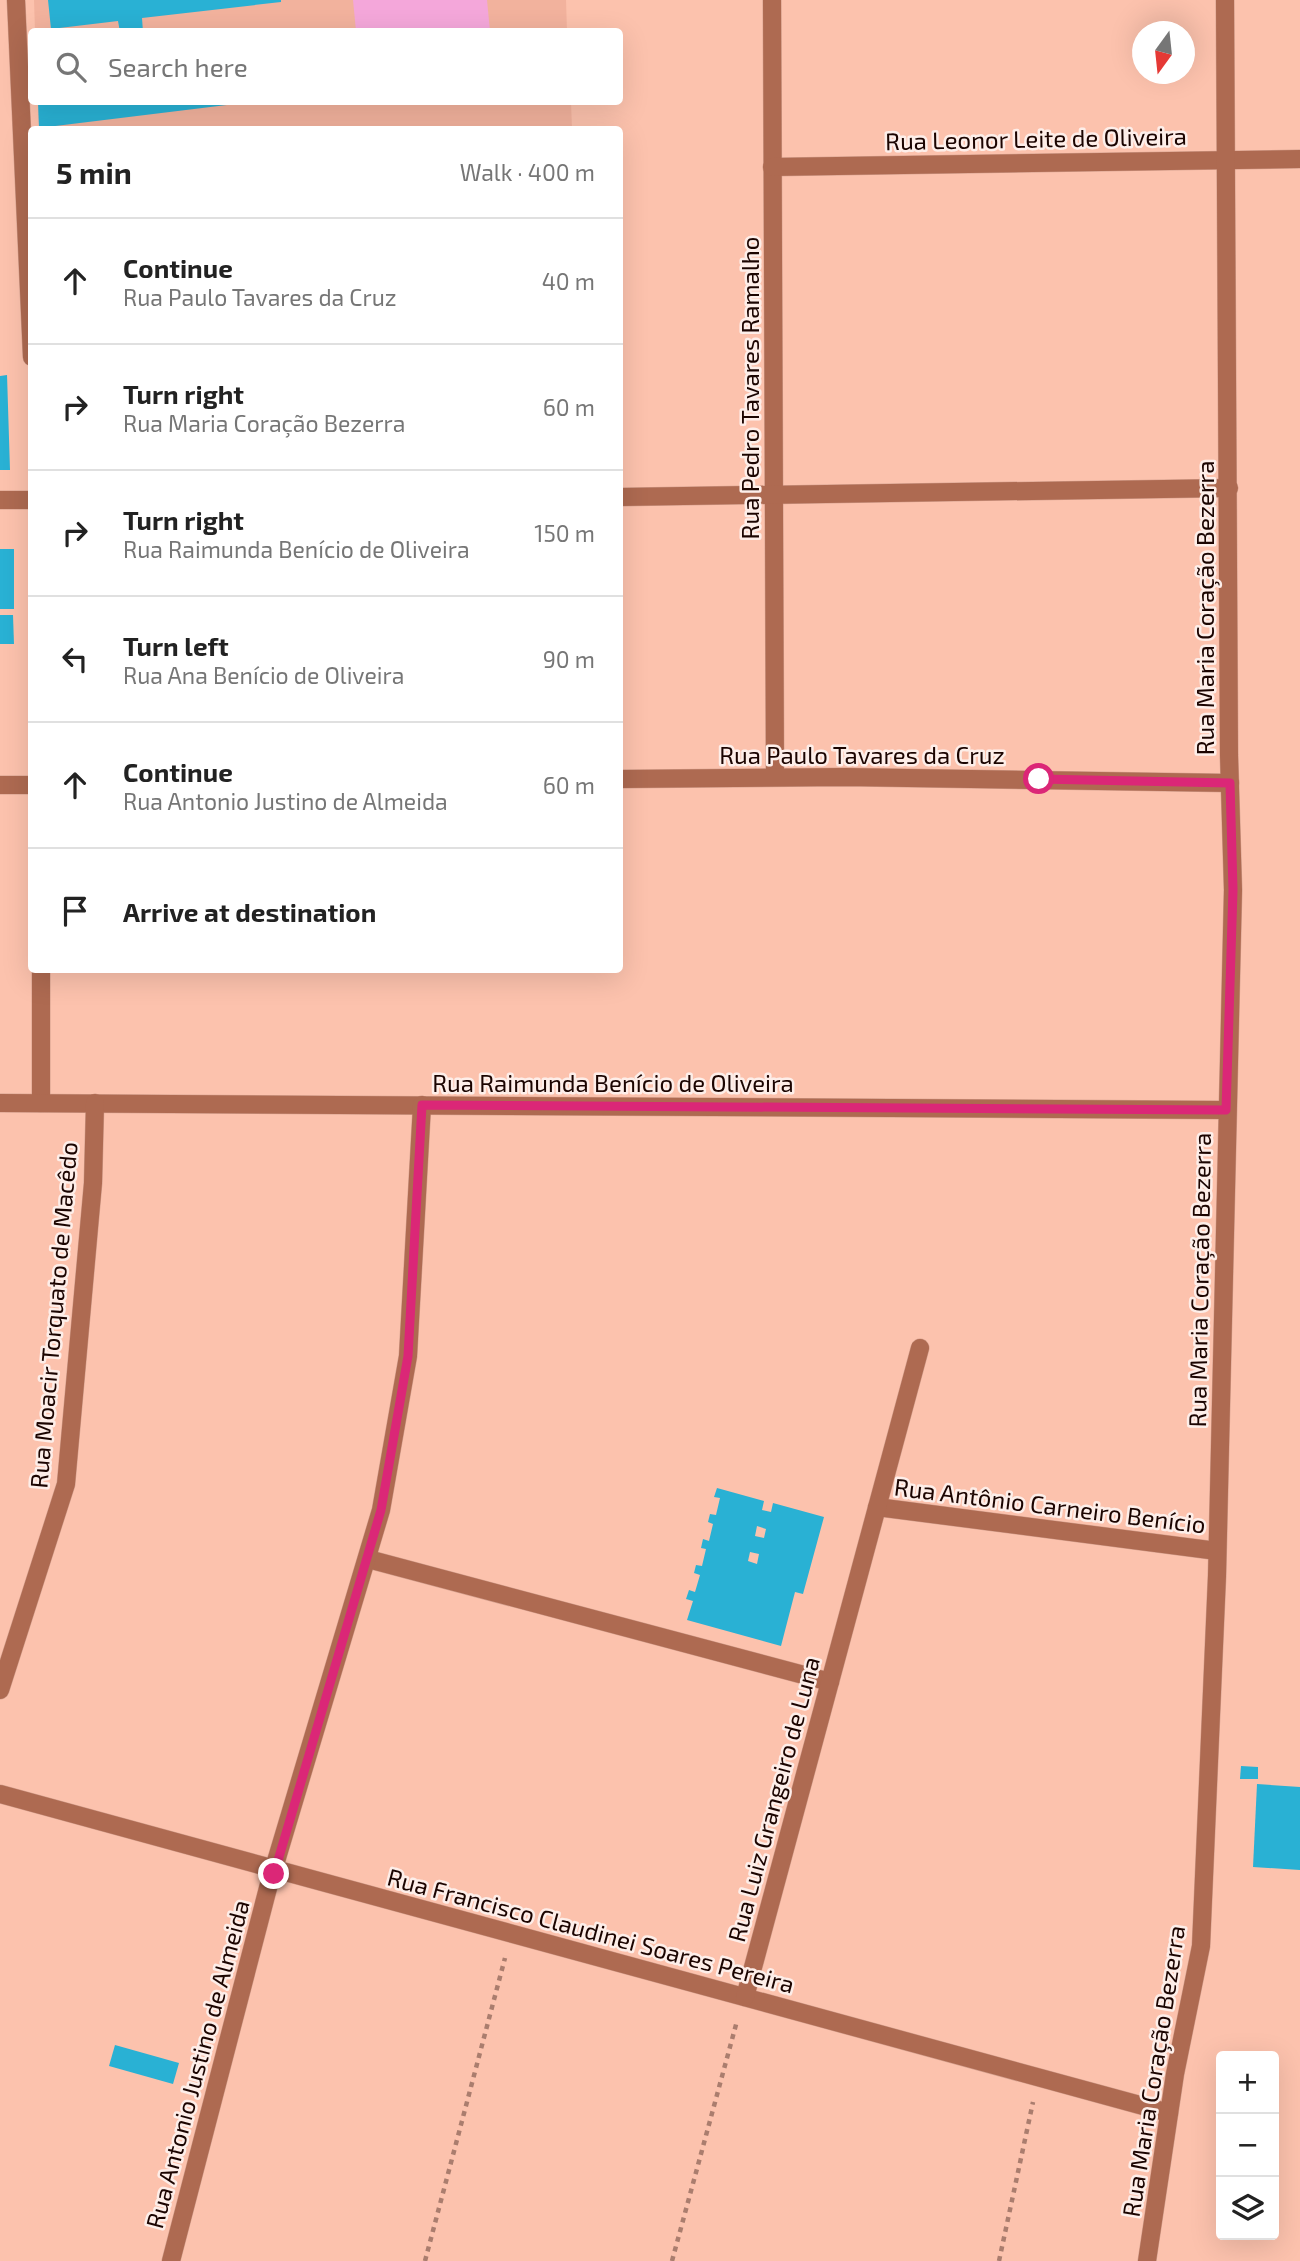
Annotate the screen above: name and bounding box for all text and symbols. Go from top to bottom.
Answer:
north arrow [1132,21,1195,84]
search box [28,28,623,105]
icon: search [52,48,90,86]
text: Search here [108,51,248,82]
street label: Rua Leonor Leite de Oliveira [885,121,1187,155]
text: 5 min [56,154,132,190]
text: Walk · 400 m [460,158,595,186]
street label: Rua Pedro Tavares Ramalho [735,237,764,539]
text: Continue [123,252,233,283]
icon: ahead [56,262,94,300]
text: 40 m [542,267,595,295]
text: Rua Paulo Tavares da Cruz [123,283,397,311]
text: Turn right [123,378,244,409]
icon: right [56,388,94,426]
text: 60 m [543,393,595,421]
text: Rua Maria Coração Bezerra [123,409,405,437]
street label: Rua Maria Coração Bezerra [1190,461,1220,755]
text: Turn right [123,504,244,535]
icon: right [56,514,94,552]
text: 150 m [534,519,595,547]
text: Rua Raimunda Benício de Oliveira [123,535,470,563]
text: Turn left [123,630,229,661]
icon: left [56,640,94,678]
text: 90 m [543,645,595,673]
text: Rua Ana Benício de Oliveira [123,661,404,689]
street label: Rua Paulo Tavares da Cruz [719,740,1005,769]
text: Continue [123,756,233,787]
route start [1023,763,1054,794]
icon: ahead [56,766,94,804]
text: 60 m [543,771,595,799]
text: Rua Antonio Justino de Almeida [123,787,448,815]
icon: arrive [56,892,94,930]
text: Arrive at destination [123,896,376,927]
street label: Rua Raimunda Benício de Oliveira [432,1068,794,1097]
street label: Rua Maria Coração Bezerra [1182,1132,1217,1428]
street label: Rua Moacir Torquato de Macêdo [23,1141,83,1489]
street label: Rua Antônio Carneiro Benício [893,1472,1207,1538]
street label: Rua Luiz Grangeiro de Luna [721,1653,825,1945]
route end [258,1858,289,1889]
street label: Rua Francisco Claudinei Soares Pereira [384,1862,798,1998]
street label: Rua Antonio Justino de Almeida [139,1897,255,2231]
street label: Rua Maria Coração Bezerra [1116,1923,1191,2219]
map controls [1216,2051,1279,2240]
button: + [1216,2051,1279,2114]
button: − [1216,2114,1279,2177]
button: layers [1216,2177,1279,2240]

